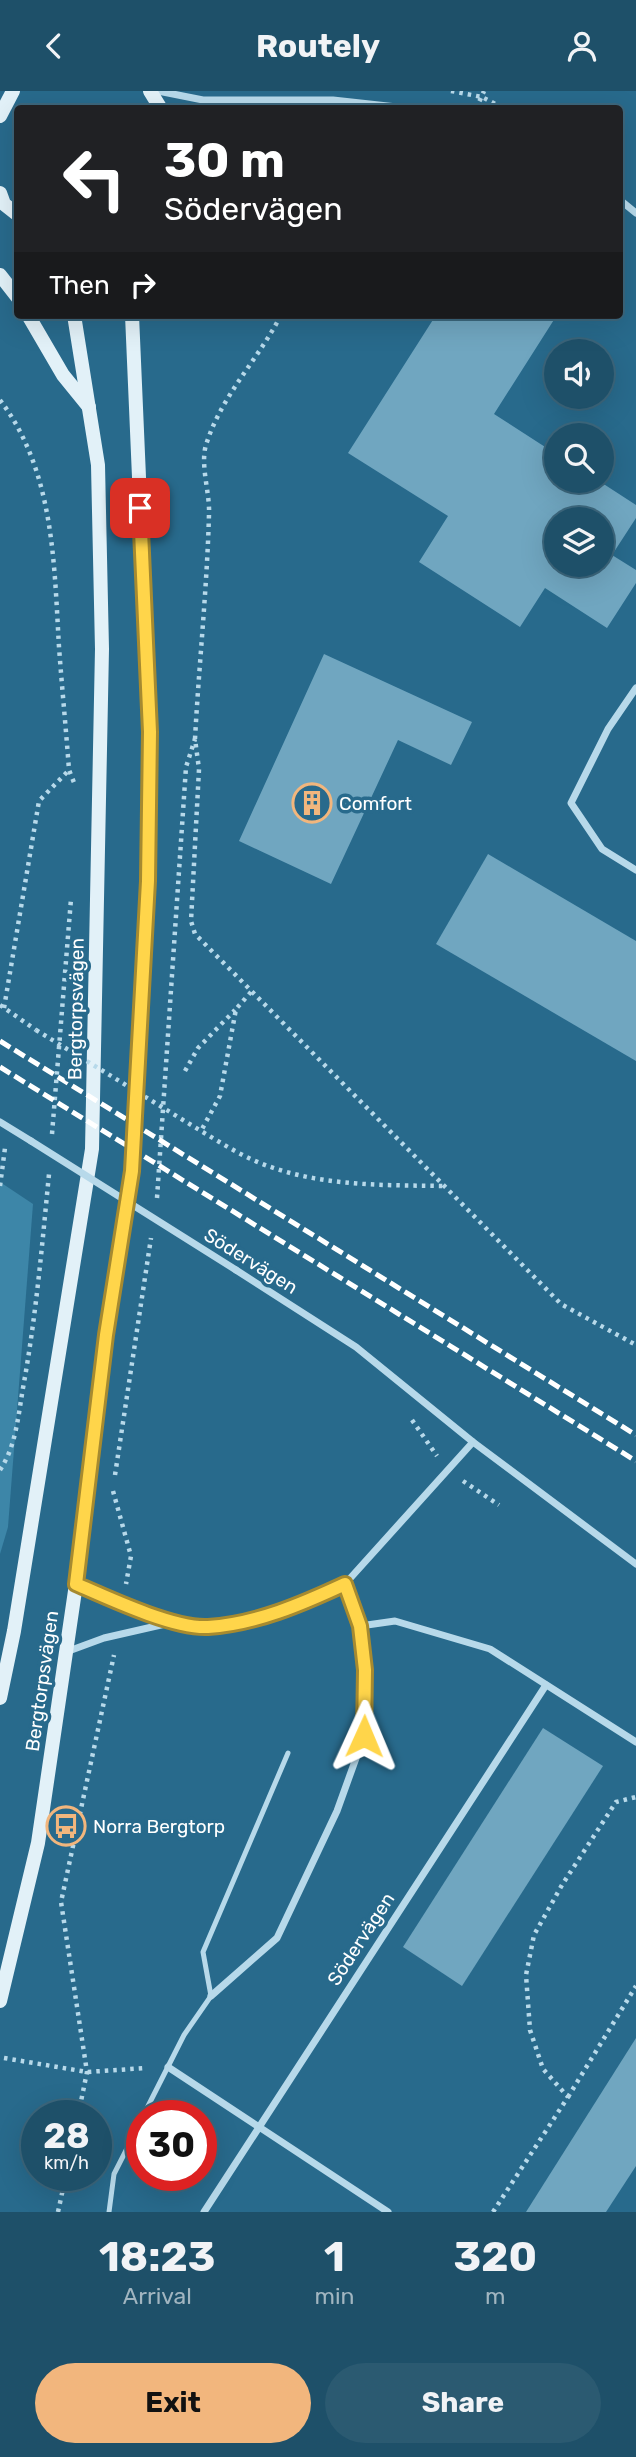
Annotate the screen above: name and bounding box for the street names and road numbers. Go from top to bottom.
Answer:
street label: Bergtorpsvägen [63,938,89,1080]
street label: Södervägen [200,1223,302,1299]
street label: Bergtorpsvägen [21,1609,63,1753]
street label: Södervägen [322,1888,400,1990]

